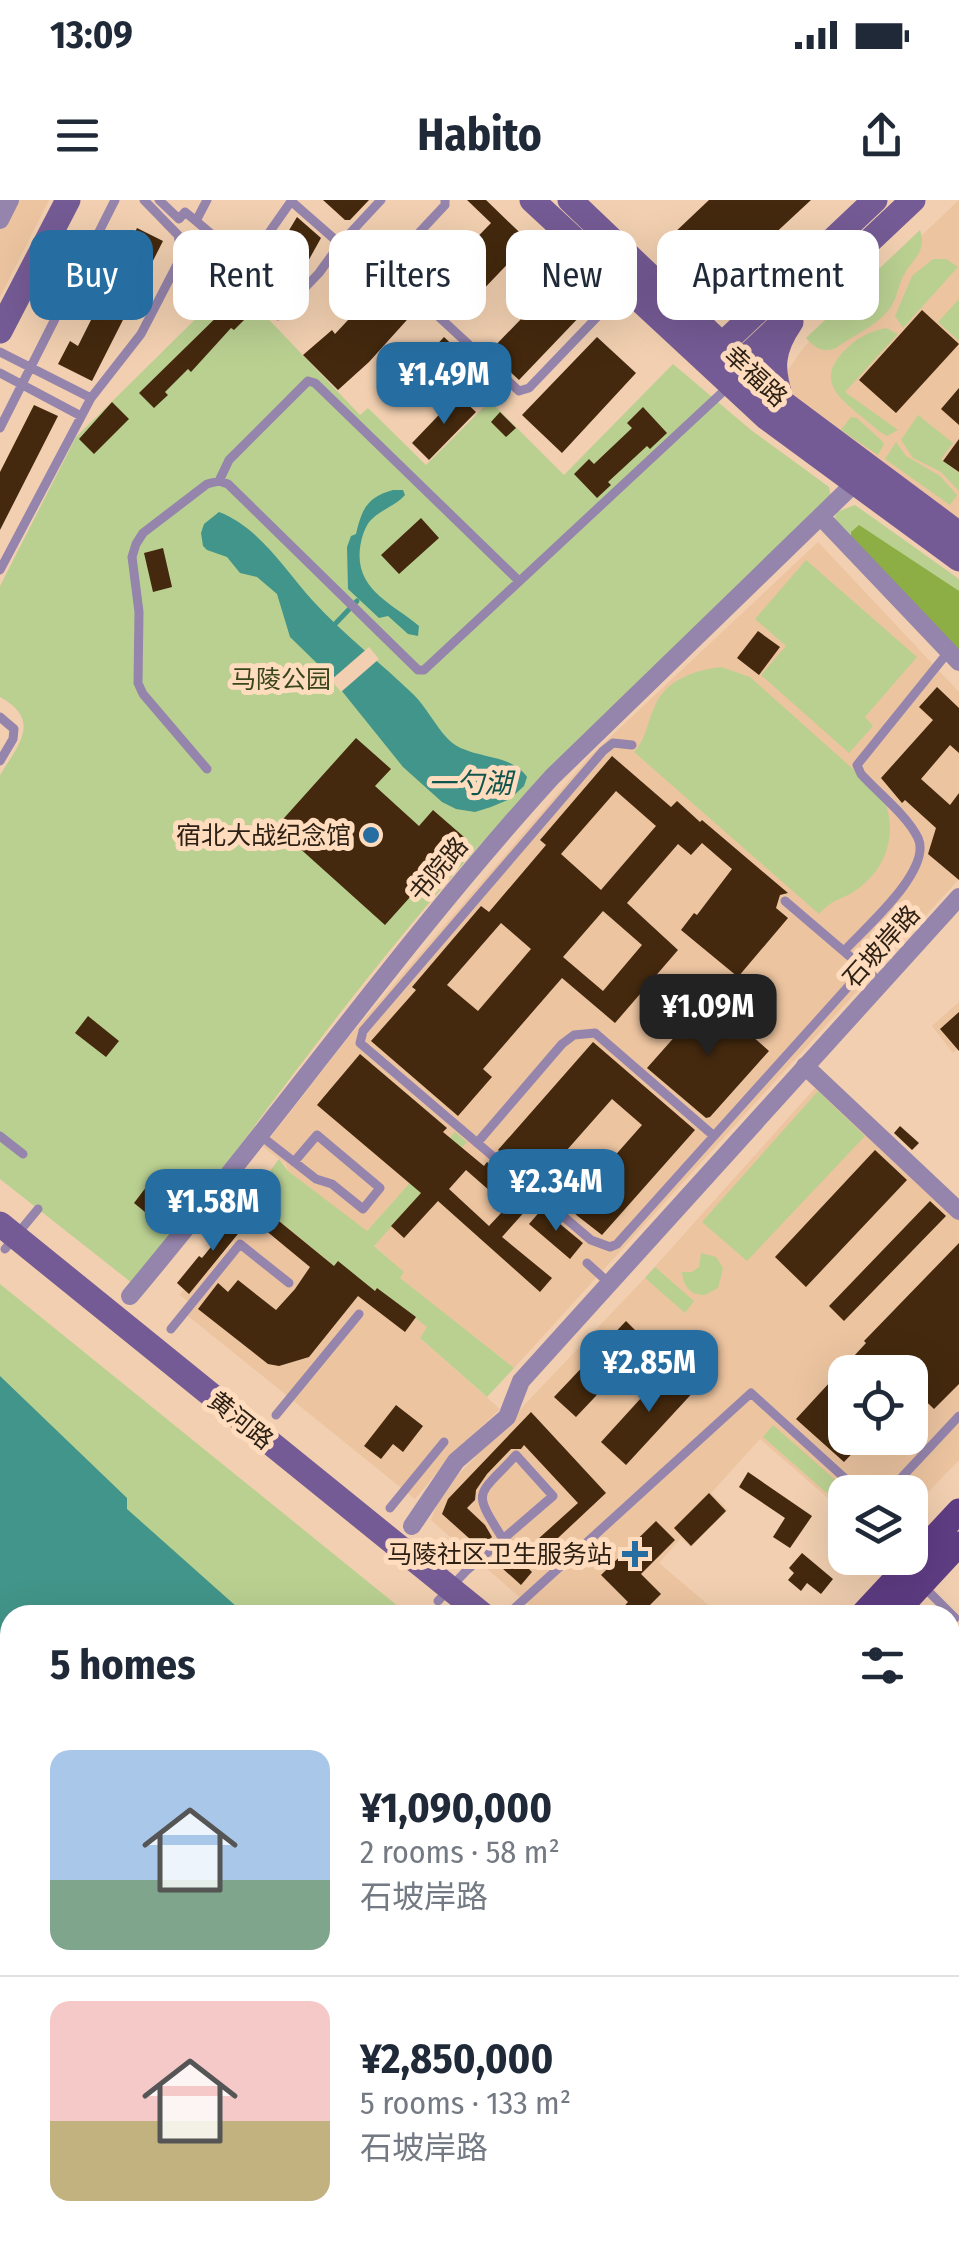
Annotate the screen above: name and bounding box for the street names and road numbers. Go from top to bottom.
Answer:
street label: 幸福路 [718,340,793,413]
street label: 书院路 [403,831,474,908]
street label: 石坡岸路 [837,899,926,994]
street label: 黄河路 [202,1386,279,1456]

